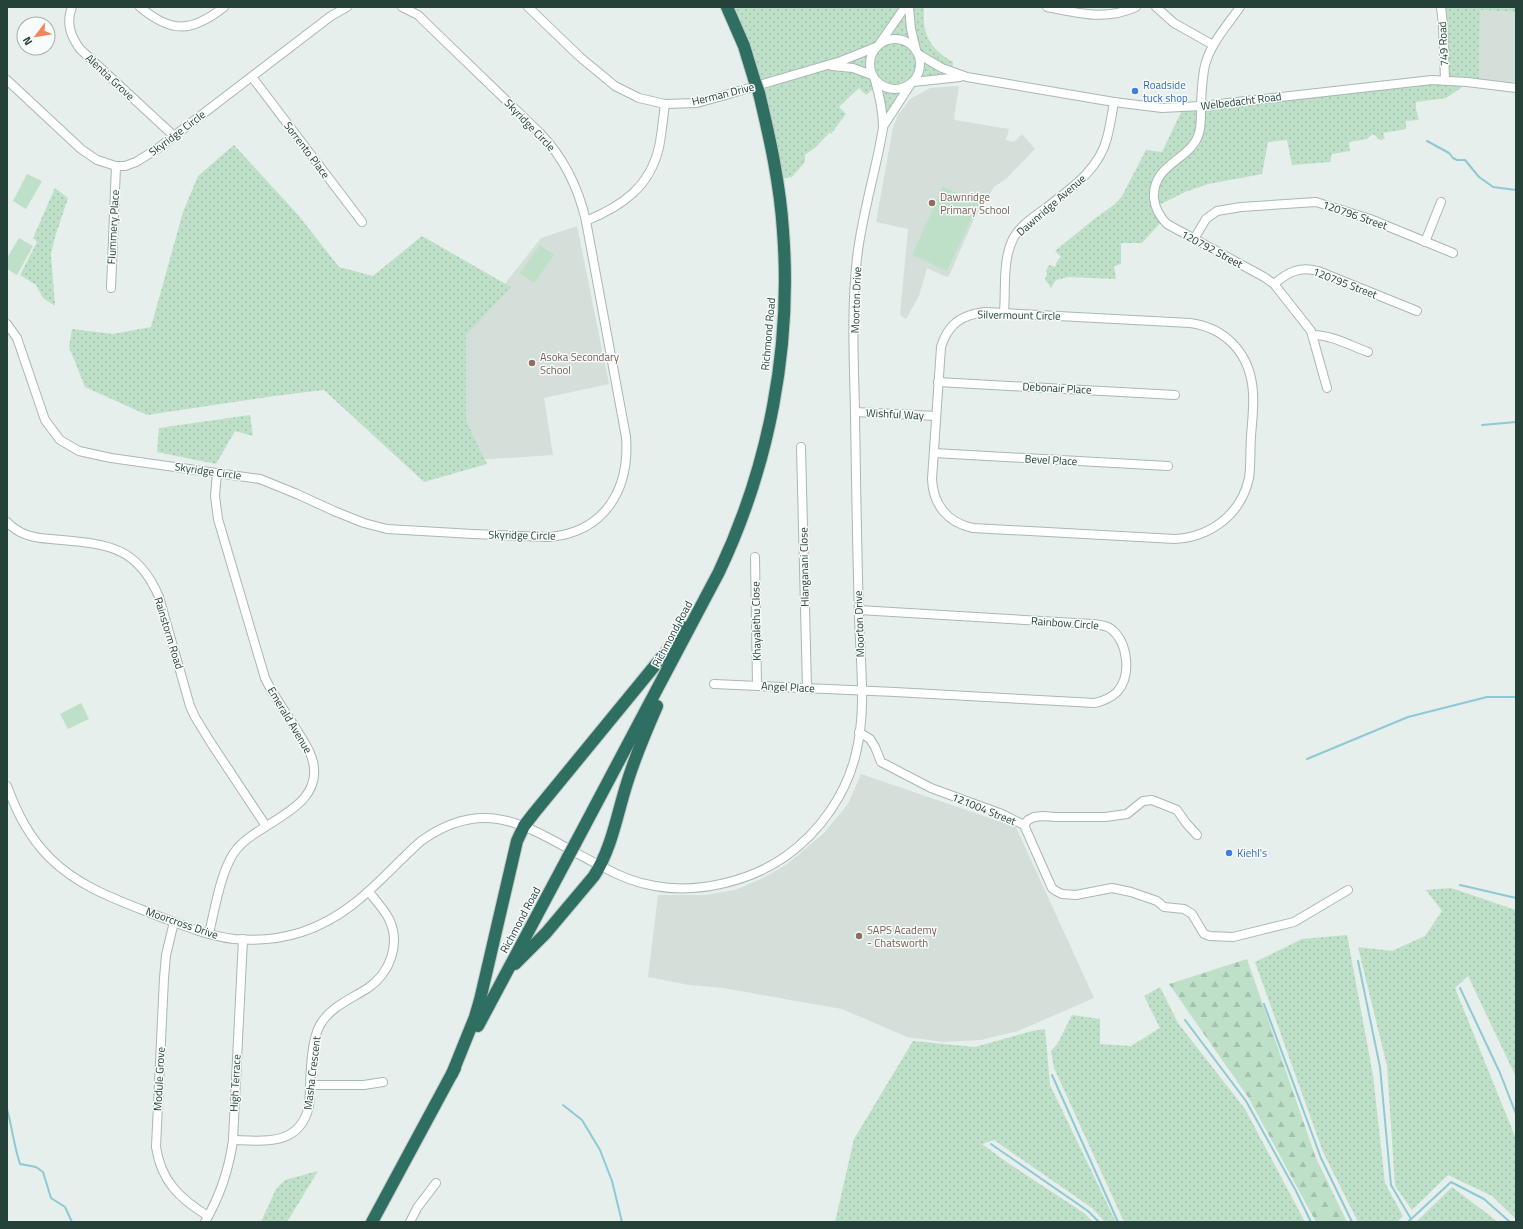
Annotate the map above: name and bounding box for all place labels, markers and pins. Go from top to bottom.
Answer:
place label: Roadside tuck shop [1143,77,1188,106]
marker: Roadside tuck shop [1130,86,1140,96]
place label: Dawnridge Primary School [940,189,1010,218]
marker: Dawnridge Primary School [927,198,937,208]
place label: Asoka Secondary School [540,349,620,378]
marker: Asoka Secondary School [527,358,537,368]
place label: Kiehl's [1237,845,1267,861]
marker: Kiehl's [1224,848,1234,858]
place label: SAPS Academy - Chatsworth [867,922,938,951]
marker: SAPS Academy - Chatsworth [854,931,864,941]

